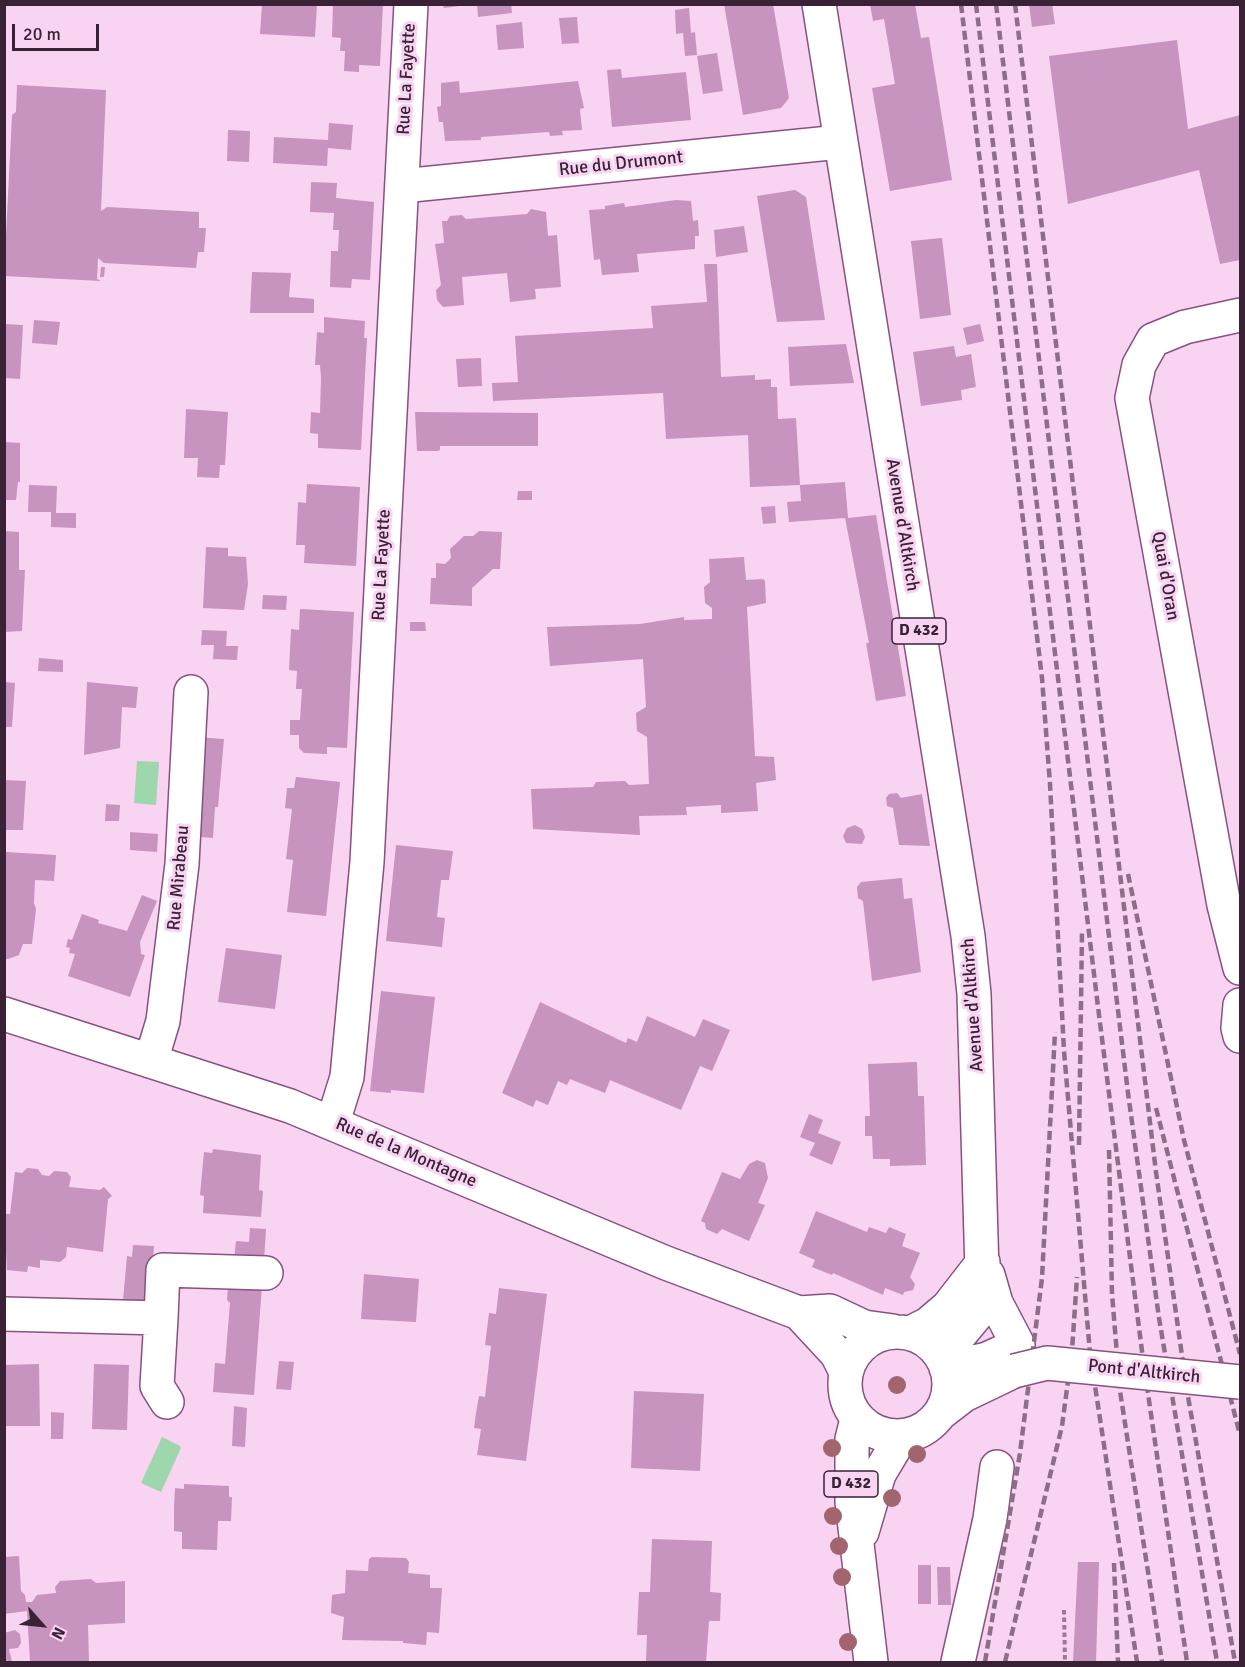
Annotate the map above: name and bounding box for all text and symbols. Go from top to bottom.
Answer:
scale bar [15,12,102,50]
text: 20 m [23,23,61,45]
street label: Rue La Fayette [393,23,421,135]
street label: Rue du Drumont [558,147,684,181]
street label: Avenue d'Altkirch [881,457,923,593]
street label: Rue La Fayette [368,509,396,621]
street label: Quai d'Oran [1147,530,1183,622]
road number: D 432 [892,618,946,644]
street label: Rue Mirabeau [164,824,194,932]
street label: Avenue d'Altkirch [958,937,988,1073]
street label: Rue de la Montagne [332,1113,480,1193]
street label: Pont d'Altkirch [1087,1355,1201,1389]
road number: D 432 [824,1471,878,1497]
north arrow [12,1595,72,1655]
text: N [47,1624,69,1643]

